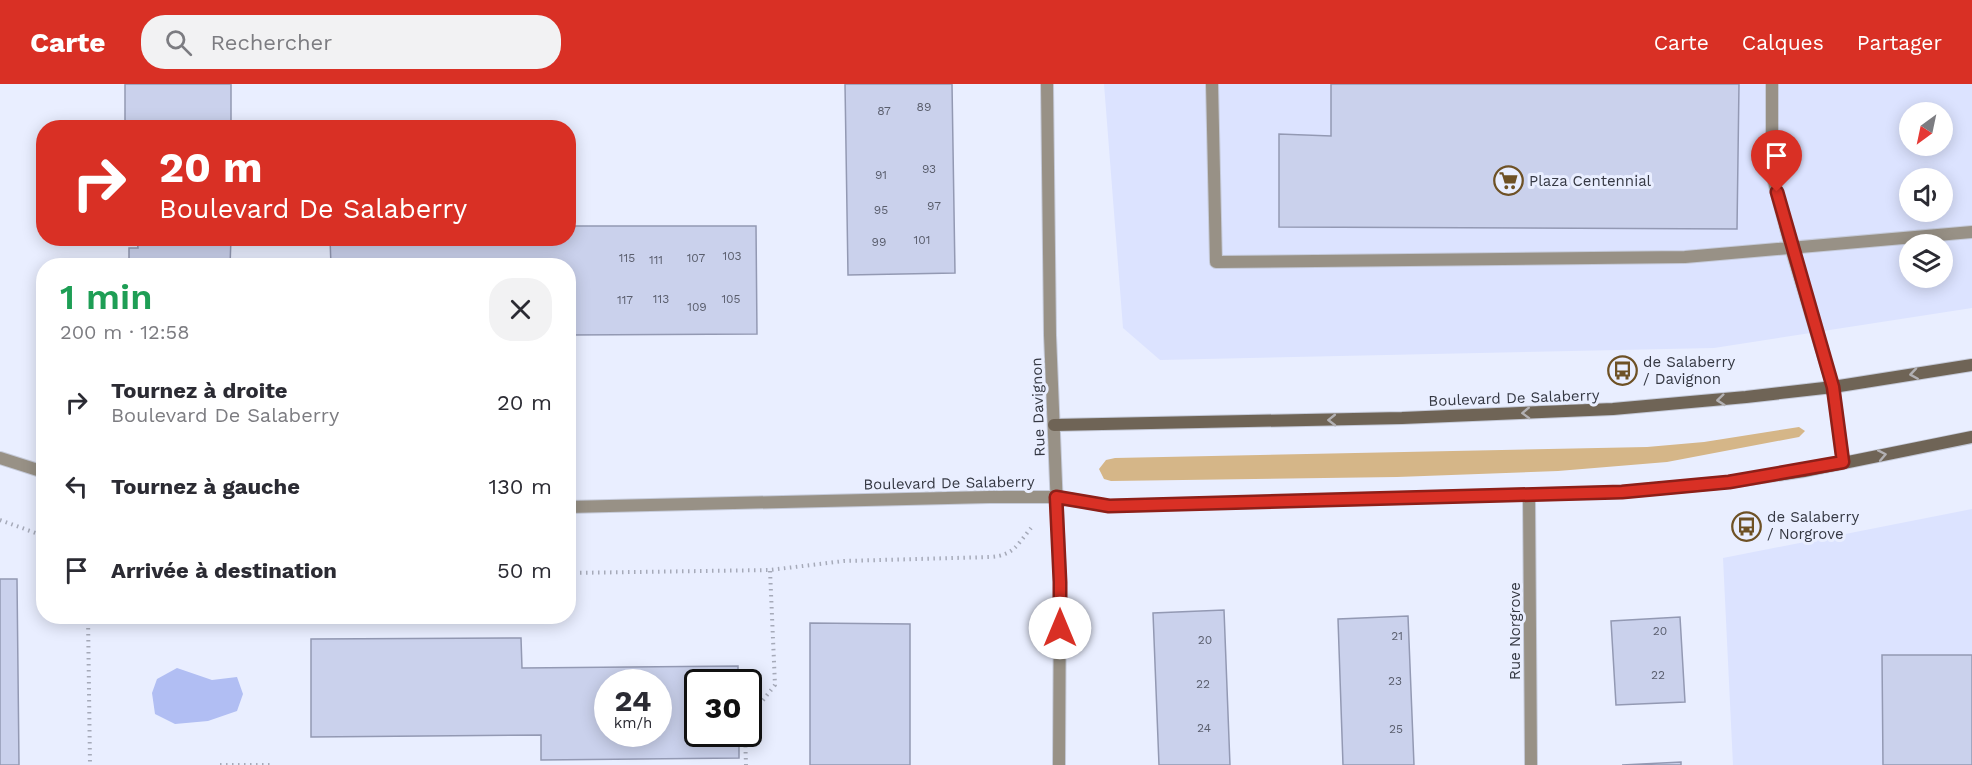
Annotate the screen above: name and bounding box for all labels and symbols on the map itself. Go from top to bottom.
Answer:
house number: 89 [917,100,931,114]
north arrow [1899,102,1953,156]
house number: 87 [877,104,891,118]
pin [1751,130,1802,192]
house number: 93 [922,162,936,176]
supermarket icon: Plaza Centennial [1492,165,1524,197]
house number: 91 [875,168,887,182]
place label: Plaza Centennial [1529,172,1652,190]
house number: 97 [927,199,941,213]
house number: 95 [874,203,888,217]
house number: 101 [914,233,930,247]
house number: 99 [872,235,886,249]
house number: 103 [723,249,741,263]
house number: 115 [619,251,635,265]
house number: 107 [687,251,706,265]
house number: 111 [649,253,663,267]
house number: 113 [653,292,669,306]
house number: 105 [721,292,741,306]
house number: 117 [617,293,633,307]
house number: 109 [687,300,707,314]
place label: de Salaberry / Davignon [1643,353,1736,388]
bus stop icon: de Salaberry / Davignon [1606,355,1638,387]
street label: Rue Davignon [1027,357,1049,457]
one-way arrow [1910,368,1919,380]
street label: Boulevard De Salaberry [1428,386,1600,410]
one-way arrow [1716,393,1725,406]
one-way arrow [1522,407,1531,420]
one-way arrow [1327,413,1336,426]
one-way arrow [1877,449,1887,462]
street label: Boulevard De Salaberry [863,473,1035,493]
place label: de Salaberry / Norgrove [1767,508,1860,543]
bus stop icon: de Salaberry / Norgrove [1730,510,1762,542]
street label: Rue Norgrove [1506,582,1524,680]
position arrow [1028,596,1092,660]
house number: 20 [1653,624,1667,638]
house number: 21 [1391,629,1403,643]
house number: 20 [1198,633,1212,647]
house number: 22 [1651,668,1665,682]
speed limit sign: 30 [684,669,762,747]
house number: 23 [1388,674,1402,688]
house number: 22 [1196,677,1210,691]
house number: 24 [1197,721,1211,735]
house number: 25 [1389,722,1403,736]

